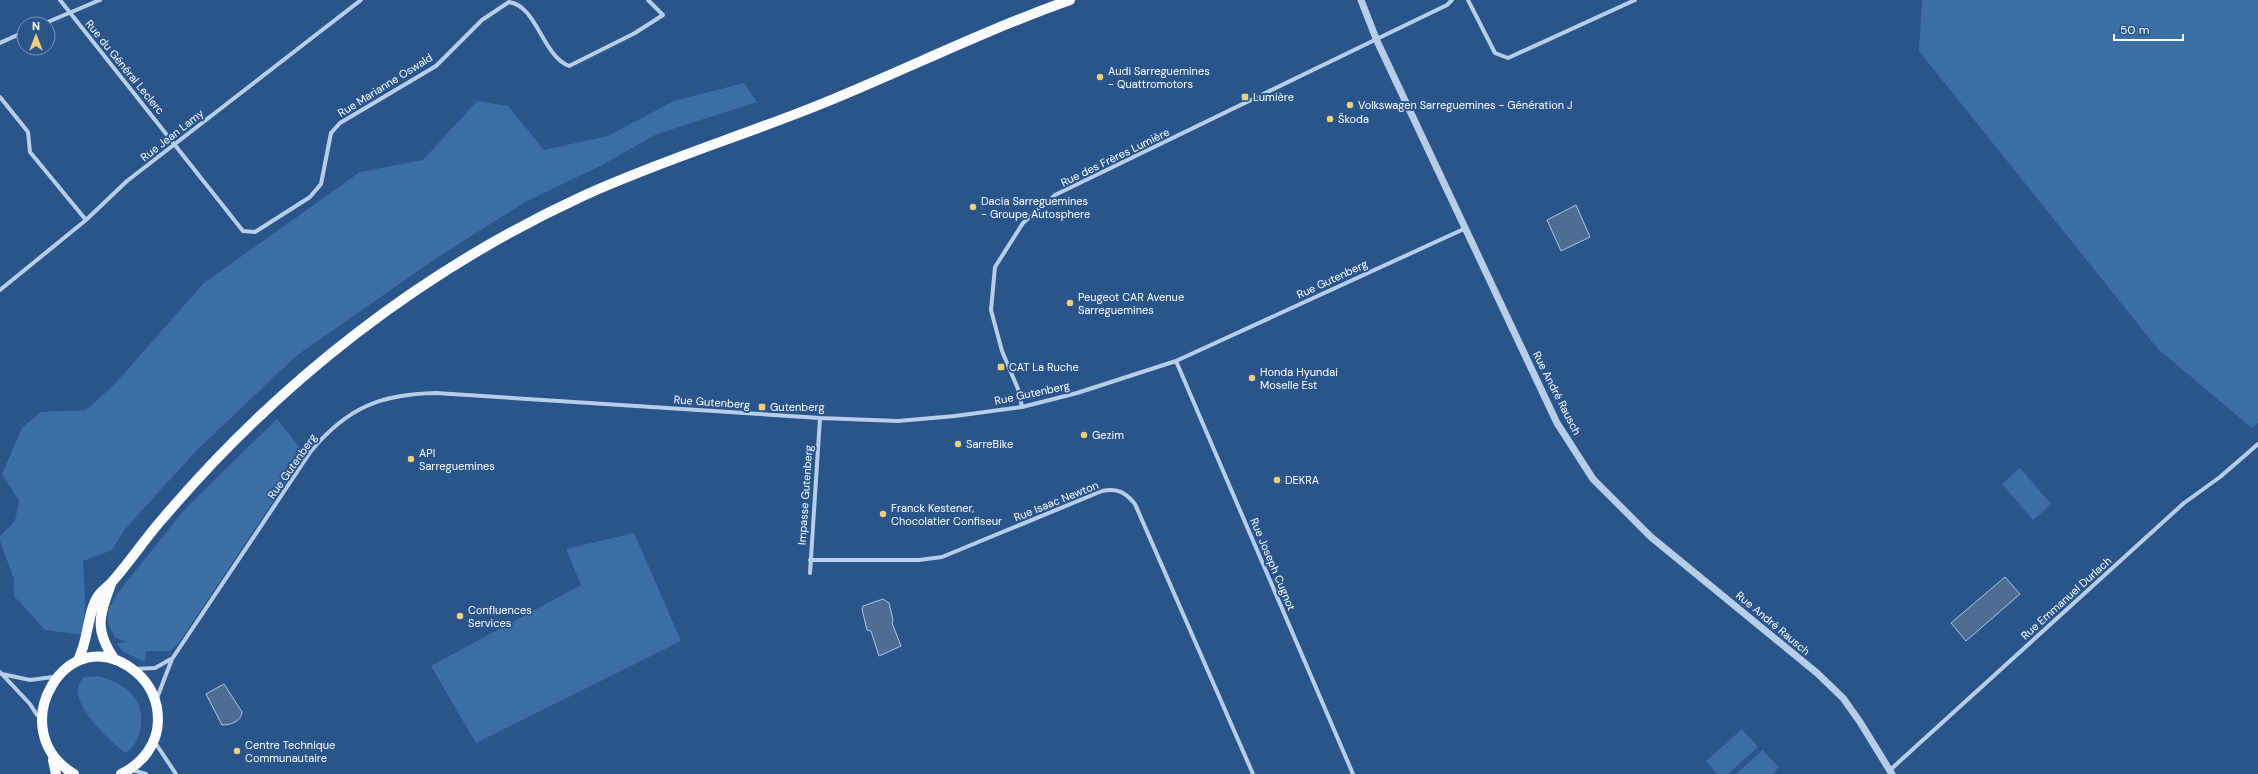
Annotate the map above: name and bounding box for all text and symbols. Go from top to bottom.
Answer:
north arrow [16,16,56,56]
scale bar [2114,16,2183,42]
street label: Rue du Général Leclerc [83,17,167,117]
text: N [32,19,40,33]
text: 50 m [2120,22,2149,38]
street label: Rue Marianne Oswald [335,50,435,120]
place label: Audi Sarreguemines - Quattromotors [1108,64,1210,91]
marker: Audi Sarreguemines - Quattromotors [1095,72,1105,82]
place label: Lumière [1253,90,1294,104]
marker: Lumière [1240,92,1250,102]
place label: Volkswagen Sarreguemines - Génération J [1358,98,1573,112]
marker: Volkswagen Sarreguemines - Génération J [1345,100,1355,110]
street label: Rue Jean Lamy [138,106,206,164]
place label: Škoda [1338,112,1369,126]
marker: Škoda [1325,114,1335,124]
street label: Rue des Frères Lumière [1058,125,1172,189]
place label: Dacia Sarreguemines - Groupe Autosphere [981,194,1090,221]
marker: Dacia Sarreguemines - Groupe Autosphere [968,202,978,212]
street label: Rue Gutenberg [1294,256,1370,302]
place label: Peugeot CAR Avenue Sarreguemines [1078,290,1184,317]
marker: Peugeot CAR Avenue Sarreguemines [1065,298,1075,308]
street label: Rue André Rausch [1530,349,1584,437]
place label: CAT La Ruche [1009,360,1079,374]
marker: CAT La Ruche [996,362,1006,372]
place label: Honda Hyundai Moselle Est [1260,365,1338,392]
marker: Honda Hyundai Moselle Est [1247,373,1257,383]
street label: Rue Gutenberg [993,378,1071,408]
street label: Rue Gutenberg [673,392,751,412]
place label: Gutenberg [770,400,825,414]
marker: Gutenberg [757,402,767,412]
place label: Gezim [1092,428,1124,442]
marker: Gezim [1079,430,1089,440]
street label: Rue Gutenberg [264,431,320,501]
place label: SarreBike [966,437,1013,451]
marker: SarreBike [953,439,963,449]
street label: Impasse Gutenberg [795,445,815,545]
place label: API Sarreguemines [419,446,495,473]
marker: API Sarreguemines [406,454,416,464]
place label: DEKRA [1285,473,1319,487]
marker: DEKRA [1272,475,1282,485]
street label: Rue Isaac Newton [1012,478,1100,524]
place label: Franck Kestener, Chocolatier Confiseur [891,501,1002,528]
marker: Franck Kestener, Chocolatier Confiseur [878,509,888,519]
street label: Rue Joseph Cugnot [1247,516,1299,612]
street label: Rue Emmanuel Durlach [2018,554,2114,642]
street label: Rue André Rausch [1733,588,1813,658]
place label: Confluences Services [468,603,532,630]
marker: Confluences Services [455,611,465,621]
place label: Centre Technique Communautaire [245,738,335,765]
marker: Centre Technique Communautaire [232,746,242,756]

